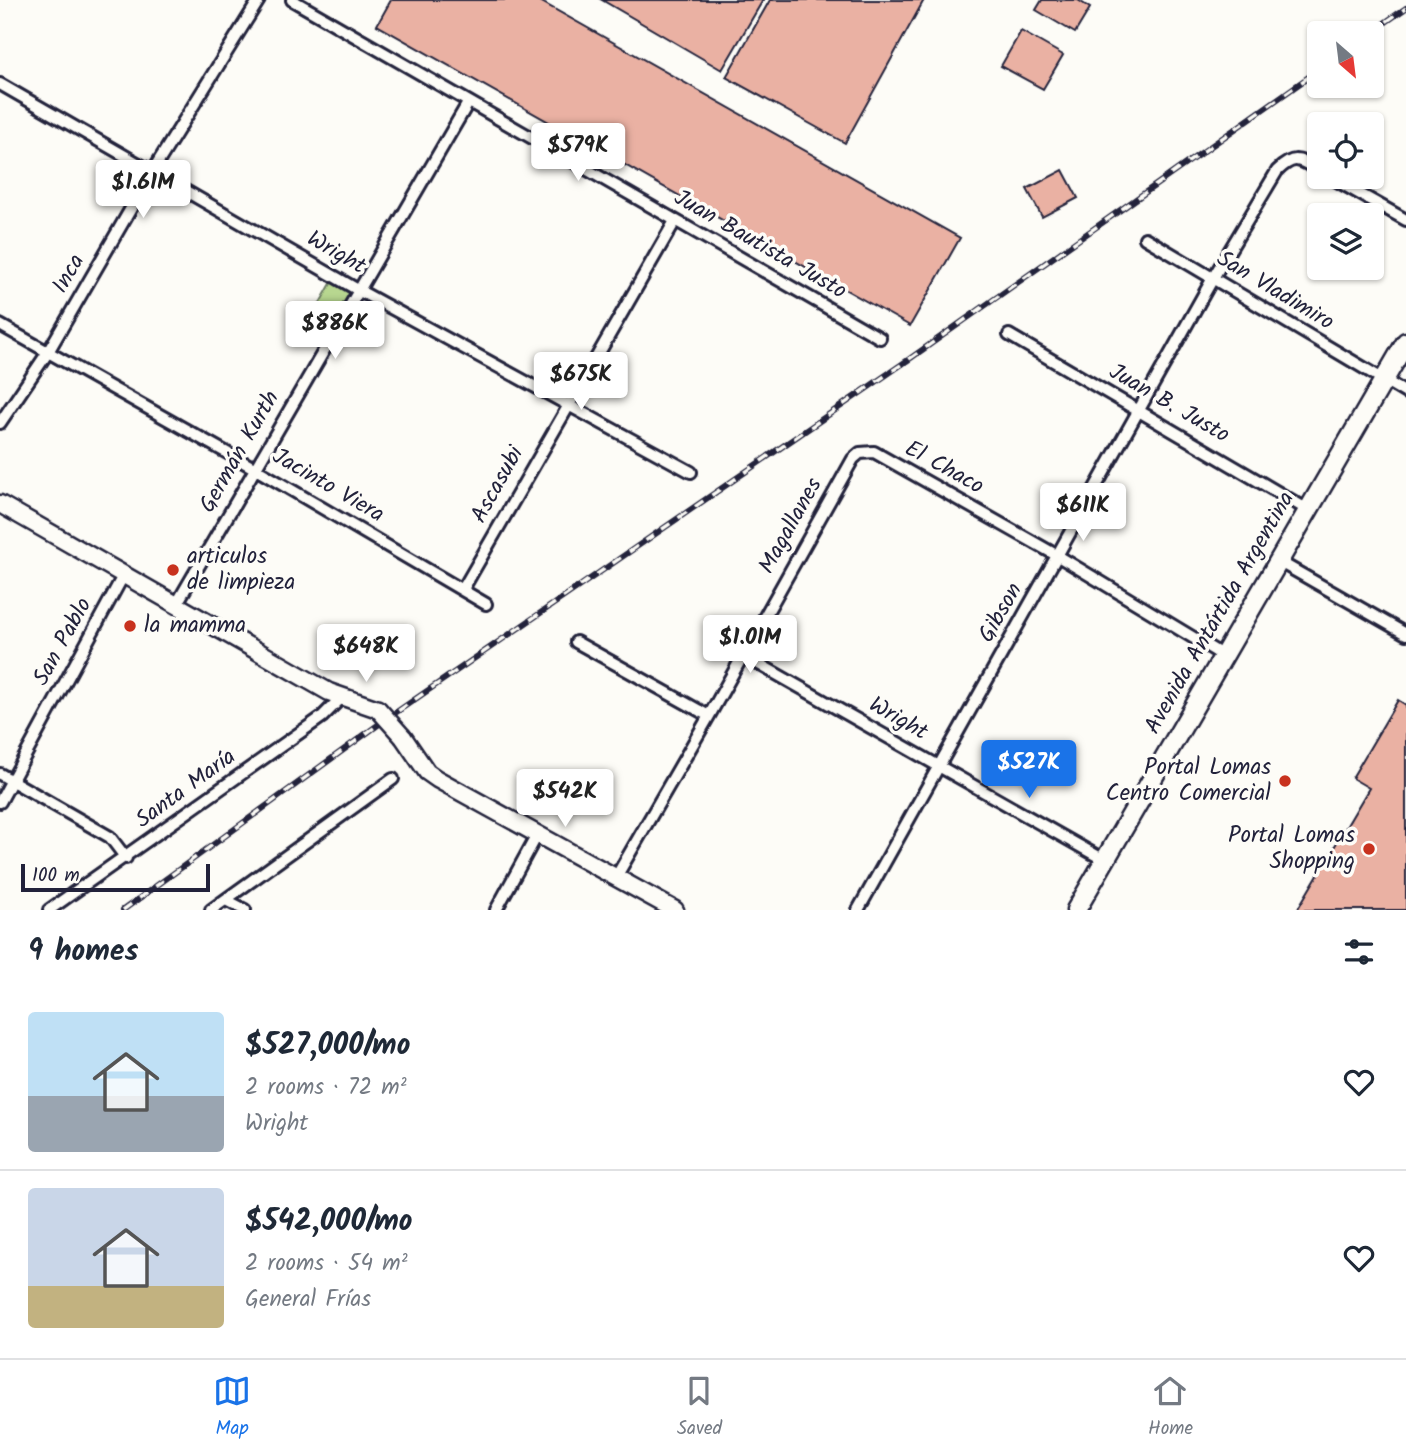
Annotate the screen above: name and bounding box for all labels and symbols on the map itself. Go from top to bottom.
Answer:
north arrow [1307,21,1384,98]
pin: $579K [529,124,627,183]
pin: $1.61M [86,160,200,220]
street label: Juan Bautista Justo [667,181,853,309]
street label: Wright [300,222,373,285]
street label: San Vladimiro [1209,242,1341,340]
street label: Inca [43,247,95,301]
pin: $886K [286,302,384,361]
pin: $675K [532,352,630,412]
street label: Juan B. Justo [1102,355,1236,453]
street label: Germán Kurth [190,384,290,520]
street label: El Chaco [898,431,990,505]
street label: Jacinto Viera [265,439,391,533]
street label: Ascasubi [462,439,535,530]
street label: Magallanes [750,471,832,581]
pin: $611K [1034,484,1132,543]
street label: Avenida Antártida Argentina [1136,485,1304,741]
place label: articulos de limpieza [187,539,295,601]
marker: articulos de limpieza [165,562,181,578]
street label: Gibson [969,576,1033,650]
street label: San Pablo [24,591,102,693]
place label: la mamma [144,608,246,644]
pin: $1.01M [693,616,807,675]
marker: la mamma [122,618,138,634]
pin: $648K [317,624,415,684]
street label: Wright [862,688,935,751]
street label: Santa María [128,740,244,838]
pin: $527K [980,740,1078,800]
place label: Portal Lomas Centro Comercial [1106,750,1271,812]
pin: $542K [516,770,614,829]
marker: Portal Lomas Centro Comercial [1277,773,1293,789]
place label: Portal Lomas Shopping [1228,818,1355,880]
marker: Portal Lomas Shopping [1361,841,1377,857]
scale bar [21,861,210,893]

